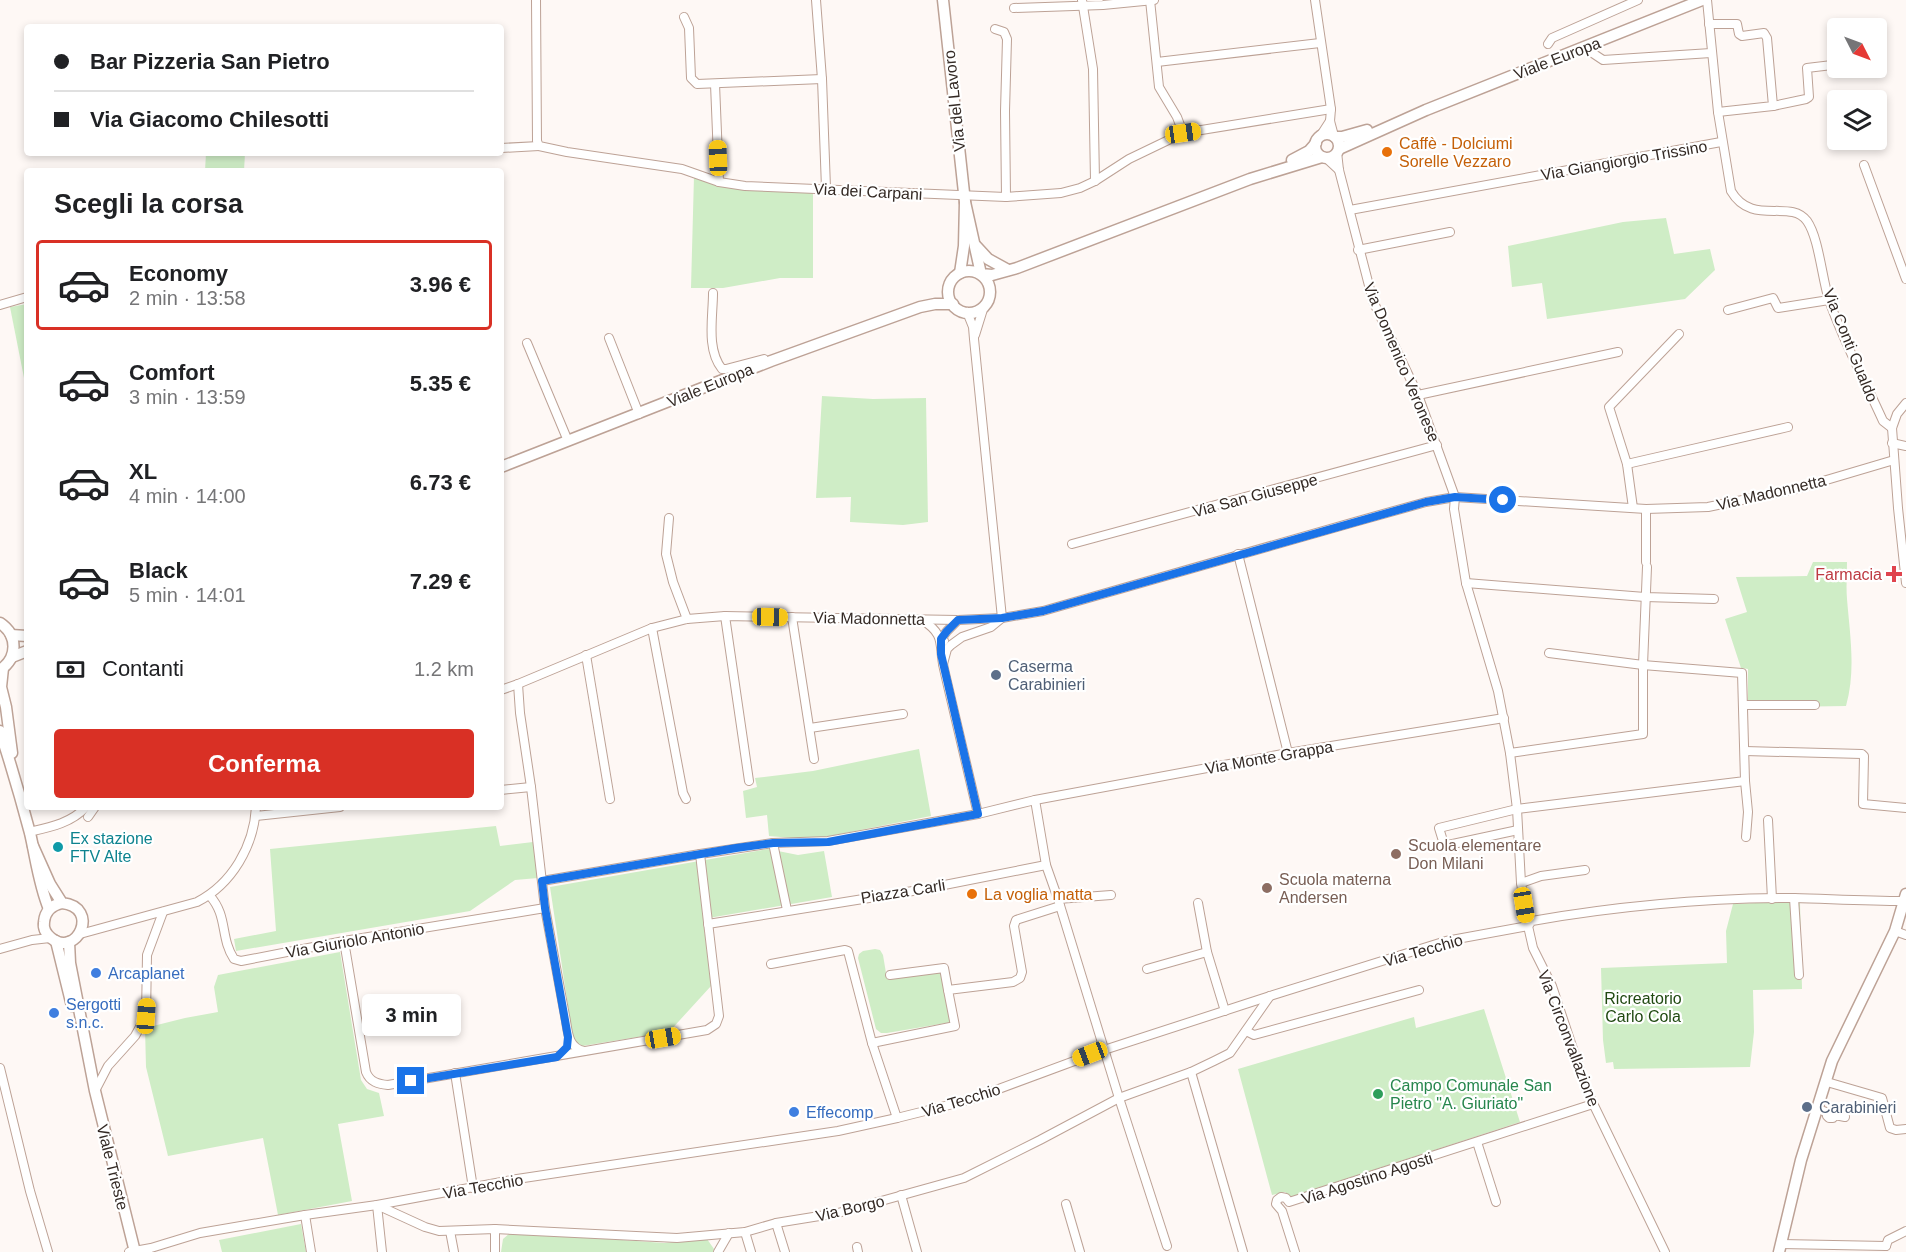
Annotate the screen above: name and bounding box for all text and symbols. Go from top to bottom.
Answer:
north arrow [1827,18,1887,78]
map controls [1827,18,1887,150]
street label: Viale Europa [1512,34,1603,83]
text: Bar Pizzeria San Pietro [90,49,330,74]
street label: Via del Lavoro [941,49,968,153]
button: layers [1827,90,1887,150]
text: Via Giacomo Chilesotti [90,107,329,132]
car [1164,122,1202,144]
place label: Caffè - Dolciumi Sorelle Vezzaro [1399,135,1513,170]
street label: Via Giangiorgio Trissino [1540,137,1709,184]
car [708,140,728,176]
marker: Caffè - Dolciumi Sorelle Vezzaro [1380,145,1394,159]
street label: Via dei Carpani [813,180,923,203]
text: Scegli la corsa [54,189,243,219]
icon: car [57,258,111,312]
text: Economy [129,261,228,286]
text: 3.96 € [410,272,471,297]
street label: Via Domenico Veronese [1360,280,1443,444]
street label: Via Conti Gualdo [1820,286,1881,404]
text: 2 min · 13:58 [129,287,246,309]
icon: car [57,357,111,411]
text: Comfort [129,360,215,385]
street label: Viale Europa [665,360,756,410]
text: 5.35 € [410,371,471,396]
text: 3 min · 13:59 [129,386,246,408]
icon: car [57,456,111,510]
text: XL [129,459,157,484]
text: 6.73 € [410,470,471,495]
street label: Via San Giuseppe [1191,471,1320,520]
street label: Via Madonnetta [1715,472,1828,513]
text: 4 min · 14:00 [129,485,246,507]
route start [1489,486,1516,513]
icon: car [57,555,111,609]
text: Black [129,558,188,583]
place label: Farmacia [1815,566,1882,583]
marker: Farmacia [1887,567,1901,581]
text: 7.29 € [410,569,471,594]
text: 5 min · 14:01 [129,584,246,606]
car [752,608,788,626]
street label: Via Madonnetta [813,609,925,628]
icon: cash [54,653,87,686]
text: Contanti [102,656,184,681]
text: 1.2 km [414,658,474,680]
place label: Caserma Carabinieri [1008,658,1085,693]
marker: Caserma Carabinieri [989,668,1003,682]
button: Conferma [54,729,474,798]
street label: Via Monte Grappa [1204,738,1334,777]
place label: Ex stazione FTV Alte [70,830,153,865]
place label: Scuola elementare Don Milani [1408,837,1542,872]
marker: Ex stazione FTV Alte [51,840,65,854]
marker: Scuola elementare Don Milani [1389,847,1403,861]
place label: Scuola materna Andersen [1279,871,1391,906]
street label: Piazza Carli [860,876,947,907]
marker: Scuola materna Andersen [1260,881,1274,895]
place label: La voglia matta [984,886,1093,903]
car [1512,886,1536,924]
marker: La voglia matta [965,887,979,901]
street label: Via Giuriolo Antonio [285,920,426,961]
street label: Via Tecchio [1382,931,1465,970]
place label: Arcaplanet [108,965,185,982]
marker: Arcaplanet [89,966,103,980]
street label: Via Circonvallazione [1535,968,1602,1109]
park label: Ricreatorio Carlo Cola [1604,990,1682,1025]
callout: 3 min [362,994,460,1036]
place label: Sergotti s.n.c. [66,996,121,1031]
car [136,997,156,1035]
text: 3 min [385,1004,438,1026]
marker: Sergotti s.n.c. [47,1006,61,1020]
car [644,1026,682,1050]
car [1070,1039,1110,1069]
route end [397,1067,424,1094]
place label: Campo Comunale San Pietro "A. Giuriato" [1390,1077,1552,1112]
street label: Via Tecchio [920,1080,1003,1120]
marker: Campo Comunale San Pietro "A. Giuriato" [1371,1087,1385,1101]
place label: Carabinieri [1819,1099,1896,1116]
marker: Carabinieri [1800,1100,1814,1114]
place label: Effecomp [806,1104,873,1121]
marker: Effecomp [787,1105,801,1119]
street label: Viale Trieste [94,1122,131,1212]
street label: Via Agostino Agosti [1300,1149,1435,1208]
street label: Via Tecchio [442,1171,525,1202]
street label: Via Borgo [814,1192,886,1225]

